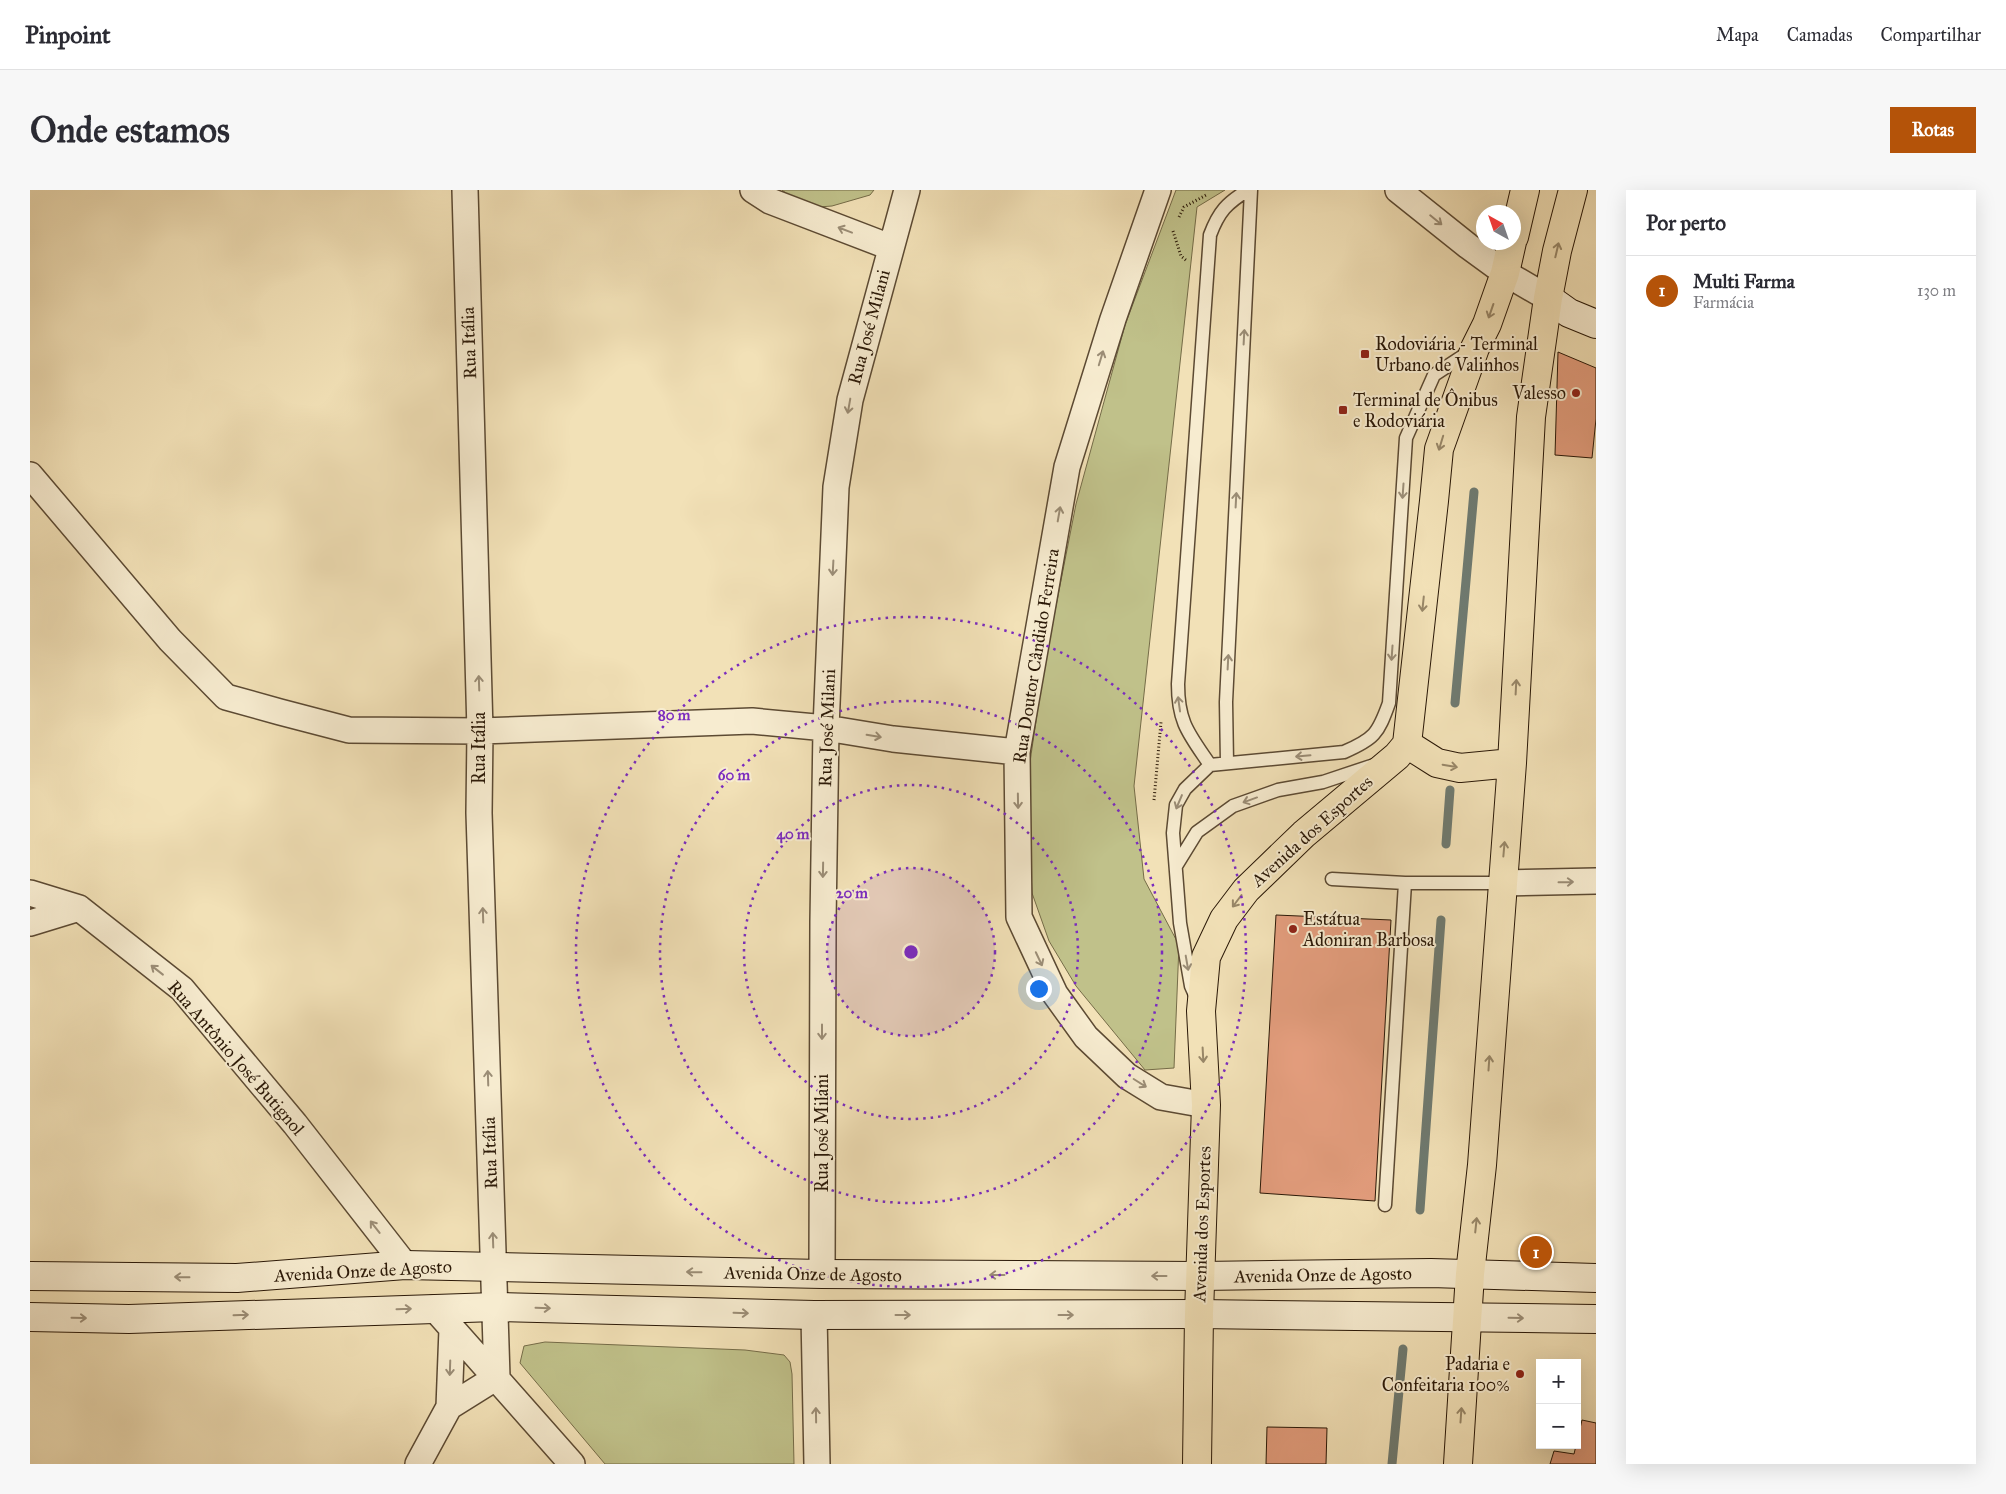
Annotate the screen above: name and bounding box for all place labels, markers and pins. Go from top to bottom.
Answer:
place label: Rodoviária - Terminal Urbano de Valinhos [1375,333,1538,376]
marker: Rodoviária - Terminal Urbano de Valinhos [1359,348,1371,360]
place label: Valesso [1512,382,1566,404]
marker: Valesso [1570,387,1582,399]
place label: Terminal de Ônibus e Rodoviária [1353,388,1498,432]
marker: Terminal de Ônibus e Rodoviária [1337,404,1349,416]
place label: Estátua Adoniran Barbosa [1302,908,1435,951]
marker: Estátua Adoniran Barbosa [1287,923,1299,935]
centre of rings [902,943,920,961]
pin: 1 [1520,1233,1552,1271]
place label: Padaria e Confeitaria 100% [1382,1353,1510,1396]
marker: Padaria e Confeitaria 100% [1514,1368,1526,1380]

